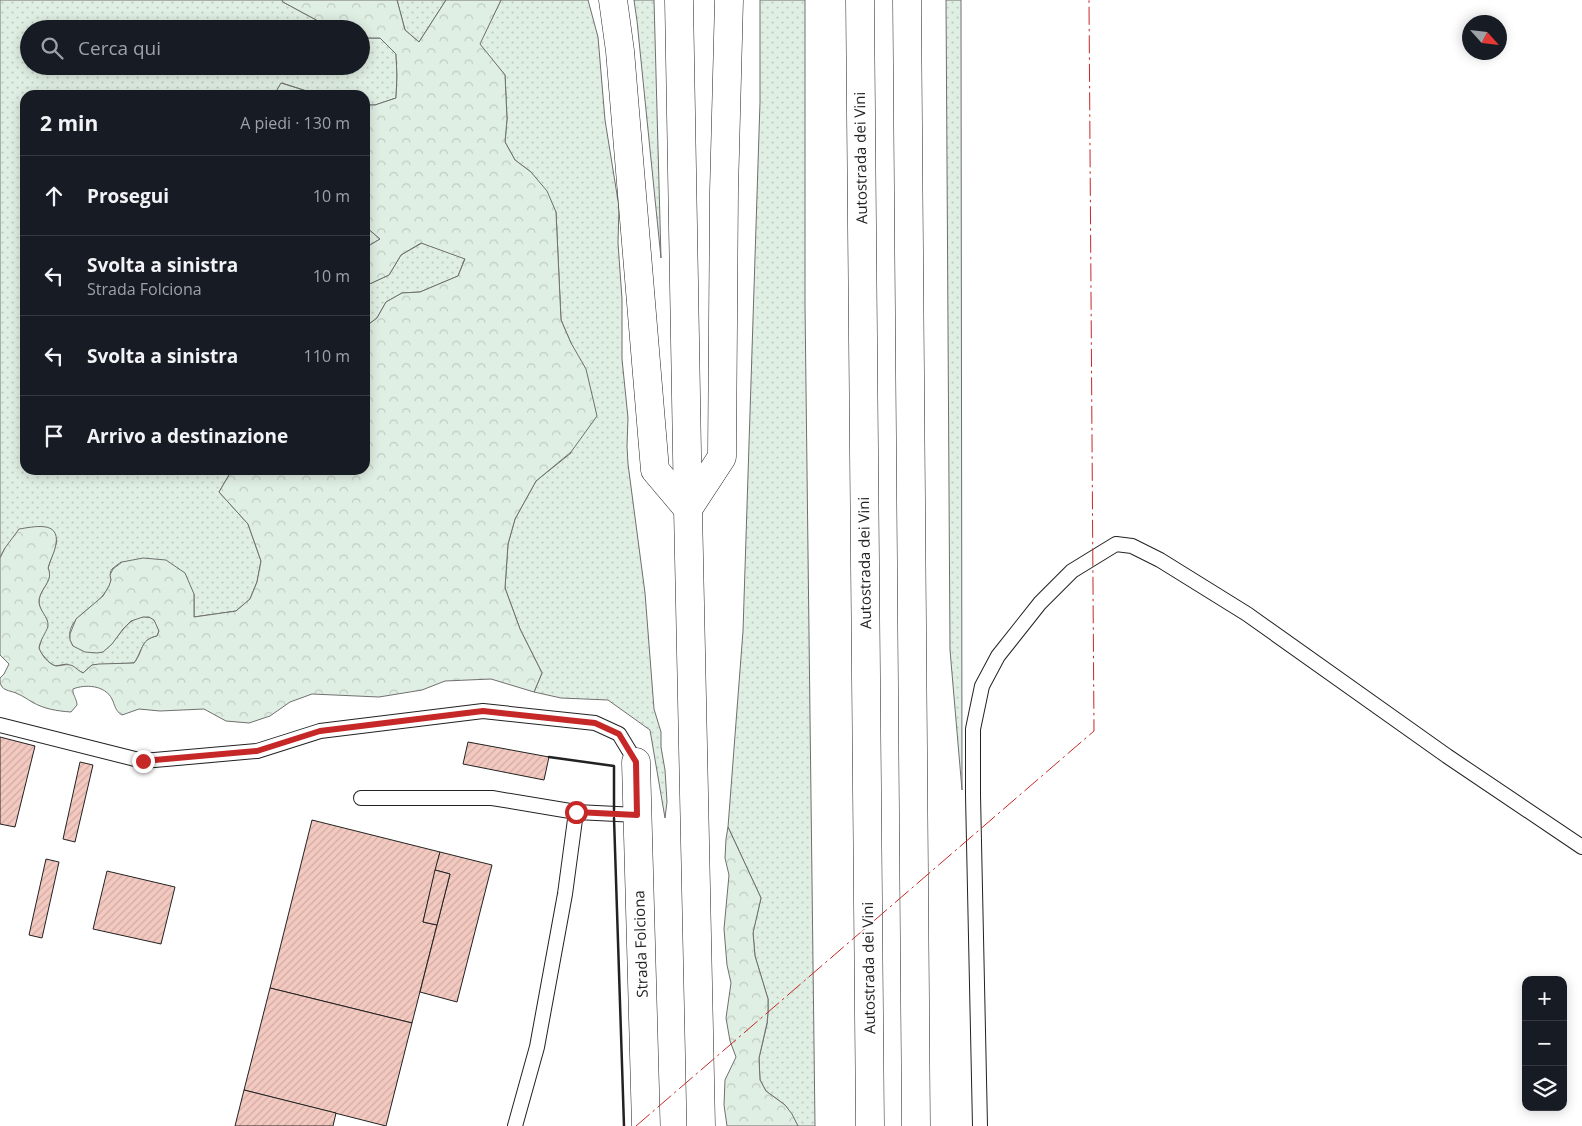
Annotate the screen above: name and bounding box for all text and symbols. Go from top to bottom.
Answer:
north arrow [1462,15,1507,60]
search box [20,20,370,75]
icon: search [38,34,66,62]
text: Cerca qui [78,35,161,61]
street label: Autostrada dei Vini [849,92,871,224]
text: 2 min [40,109,98,137]
text: A piedi · 130 m [240,112,350,134]
icon: ahead [40,182,68,210]
text: Prosegui [87,183,169,209]
text: 10 m [313,185,350,207]
text: Svolta a sinistra [87,252,238,278]
icon: left [40,262,68,290]
text: 10 m [313,265,350,287]
text: Strada Folciona [87,278,202,300]
icon: left [40,342,68,370]
text: Svolta a sinistra [87,343,238,369]
text: 110 m [304,345,350,367]
icon: arrive [40,422,68,450]
text: Arrivo a destinazione [87,423,288,449]
street label: Autostrada dei Vini [853,497,875,629]
route end [132,750,155,773]
route start [565,801,588,824]
street label: Strada Folciona [628,890,652,998]
street label: Autostrada dei Vini [857,902,879,1034]
map controls [1522,976,1567,1111]
button: + [1522,976,1567,1021]
button: − [1522,1021,1567,1066]
button: layers [1522,1066,1567,1111]

